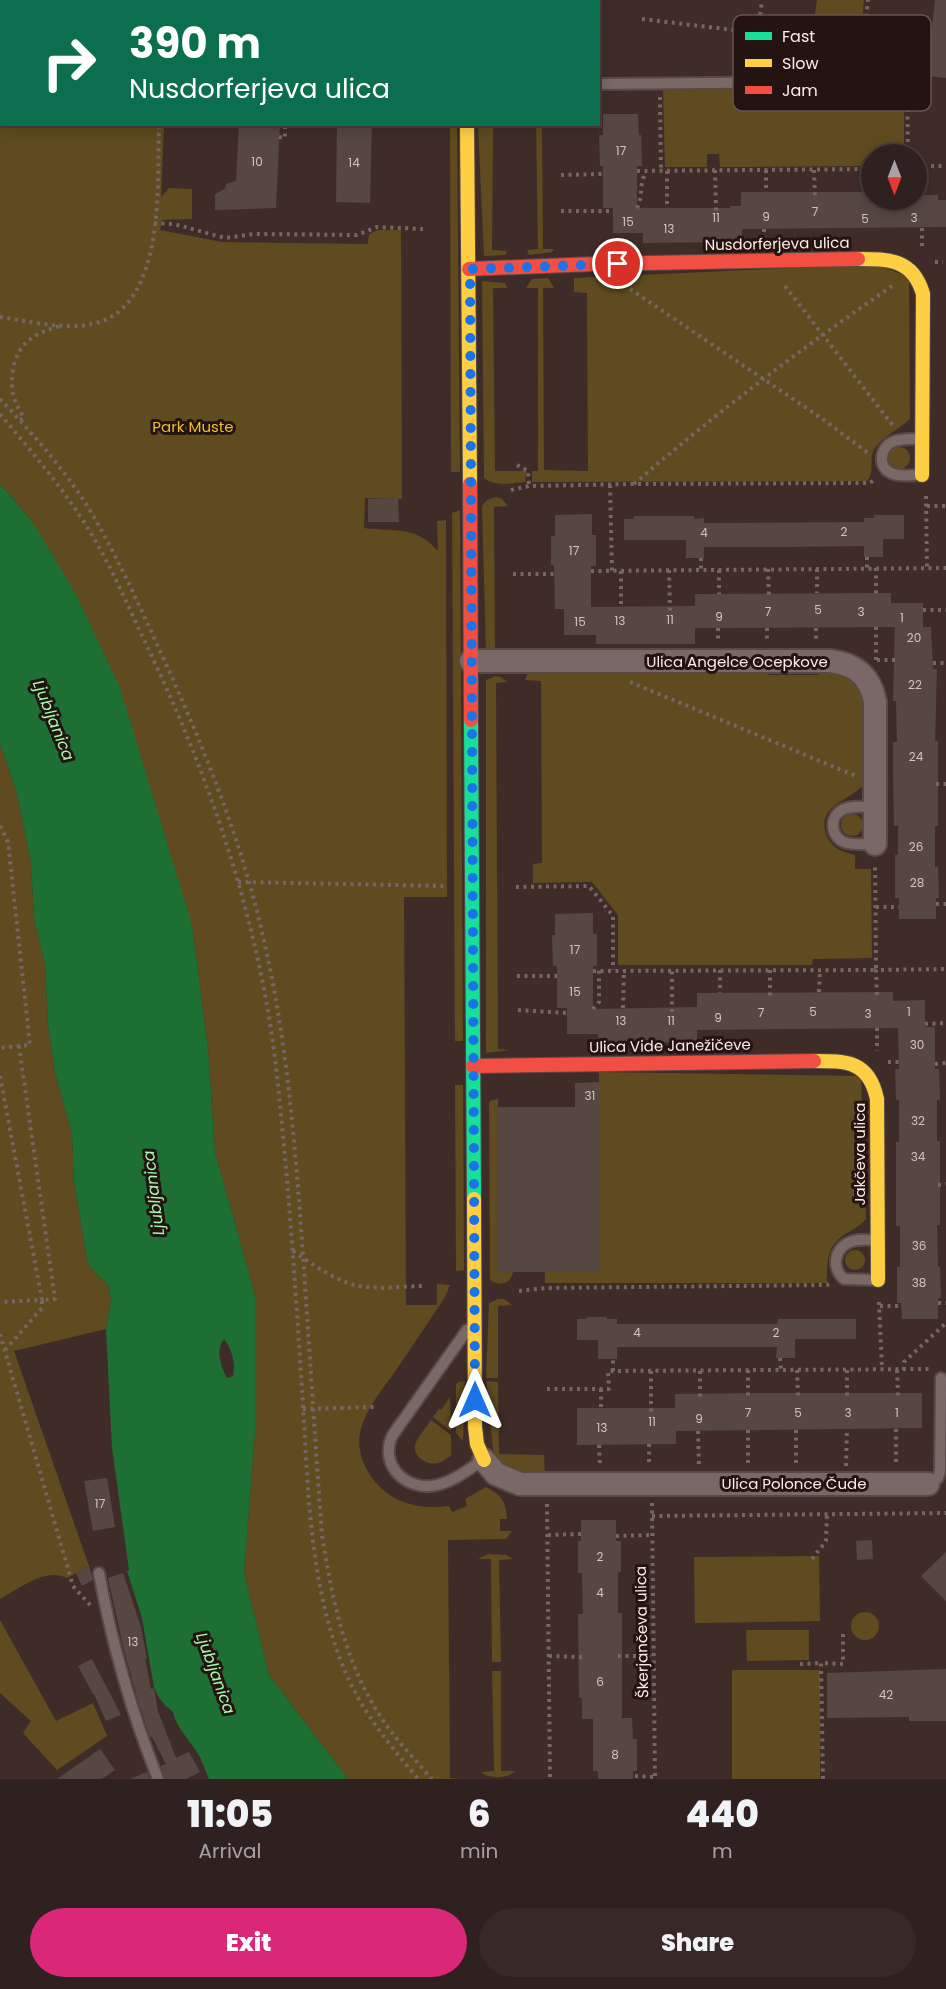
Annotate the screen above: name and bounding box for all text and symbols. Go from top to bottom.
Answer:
text: 390 m [129,14,261,73]
legend [733,15,931,111]
icon: right [30,24,108,102]
text: Fast [782,25,815,48]
text: Slow [782,52,819,75]
text: Nusdorferjeva ulica [129,70,390,107]
text: Jam [782,79,818,102]
house number: 17 [616,142,627,159]
north arrow [861,144,927,210]
map controls [861,144,927,210]
house number: 10 [251,153,263,170]
house number: 14 [348,154,360,171]
house number: 7 [812,203,819,220]
house number: 9 [762,208,770,225]
house number: 11 [712,209,720,226]
house number: 3 [910,209,918,226]
house number: 5 [861,210,869,227]
house number: 15 [622,213,634,230]
house number: 13 [664,220,674,237]
street label: Nusdorferjeva ulica [704,232,850,255]
pin [592,238,643,289]
icon: arrive [601,247,634,280]
park label: Park Muste [152,416,234,437]
house number: 2 [841,523,848,540]
house number: 4 [700,524,708,541]
house number: 17 [569,542,580,559]
house number: 5 [814,601,822,618]
house number: 7 [765,603,772,620]
house number: 3 [857,603,865,620]
house number: 9 [715,608,723,625]
house number: 1 [900,609,904,626]
house number: 11 [666,611,674,628]
house number: 13 [615,612,625,629]
house number: 15 [574,613,586,630]
house number: 20 [907,629,921,646]
street label: Ulica Angelce Ocepkove [646,651,828,672]
water label: Ljubljanica [27,676,80,764]
house number: 22 [908,676,922,693]
house number: 24 [909,748,924,765]
house number: 26 [909,838,923,855]
house number: 28 [910,874,924,891]
house number: 17 [570,941,581,958]
house number: 15 [569,983,581,1000]
house number: 5 [809,1003,817,1020]
house number: 1 [907,1003,911,1020]
house number: 7 [758,1004,765,1021]
house number: 3 [864,1005,872,1022]
house number: 9 [714,1009,722,1026]
house number: 13 [616,1012,626,1029]
house number: 11 [667,1012,675,1029]
street label: Ulica Vide Janežičeve [589,1034,751,1057]
house number: 30 [910,1036,924,1053]
house number: 31 [585,1087,595,1104]
street label: Jakčeva ulica [849,1102,870,1206]
house number: 32 [911,1112,925,1129]
house number: 34 [911,1148,926,1165]
water label: Ljubljanica [137,1149,170,1237]
house number: 36 [912,1237,926,1254]
house number: 38 [912,1274,926,1291]
house number: 4 [633,1324,641,1341]
house number: 2 [773,1324,780,1341]
position arrow [443,1368,507,1432]
house number: 7 [745,1404,752,1421]
house number: 5 [794,1404,802,1421]
house number: 3 [844,1404,852,1421]
house number: 1 [895,1404,899,1421]
house number: 9 [695,1410,703,1427]
house number: 11 [648,1413,656,1430]
house number: 13 [597,1419,607,1436]
street label: Ulica Polonce Čude [722,1473,866,1494]
house number: 17 [95,1495,106,1512]
house number: 2 [597,1548,604,1565]
street label: Škerjančeva ulica [630,1566,653,1698]
house number: 4 [596,1584,604,1601]
water label: Ljubljanica [190,1629,241,1717]
house number: 13 [128,1633,138,1650]
house number: 6 [596,1673,604,1690]
house number: 42 [879,1686,893,1703]
house number: 8 [611,1746,619,1763]
text: 11:05 [187,1789,273,1840]
text: 6 [468,1789,491,1840]
text: 440 [685,1789,759,1840]
text: Arrival [199,1837,262,1865]
text: min [460,1837,498,1865]
text: m [712,1837,732,1865]
button: Exit [30,1908,467,1977]
button: Share [479,1908,916,1977]

